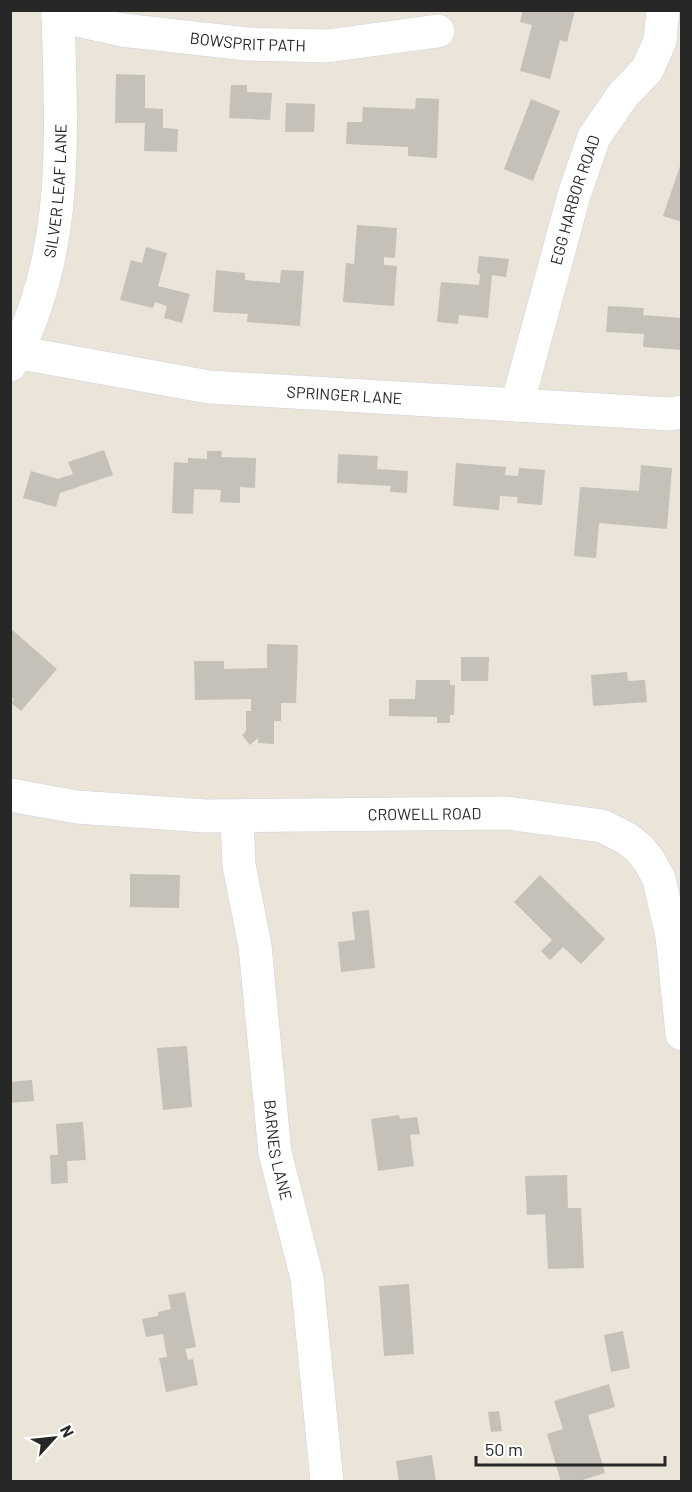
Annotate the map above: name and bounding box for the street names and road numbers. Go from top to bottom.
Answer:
street label: BOWSPRIT PATH [189,28,306,54]
street label: SILVER LEAF LANE [39,124,69,259]
street label: EGG HARBOR ROAD [545,132,603,267]
street label: SPRINGER LANE [286,382,403,407]
street label: CROWELL ROAD [368,803,482,823]
street label: BARNES LANE [261,1099,297,1202]

